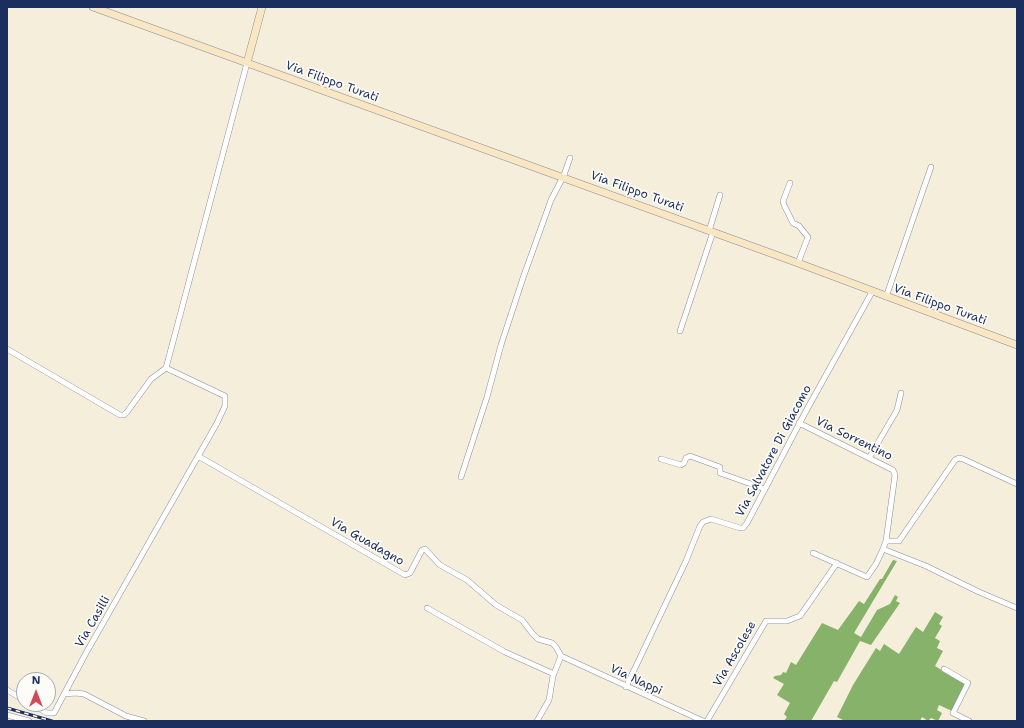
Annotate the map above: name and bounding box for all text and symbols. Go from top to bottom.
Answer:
street label: Via Filippo Turati [283,58,381,106]
street label: Via Filippo Turati [588,168,686,216]
street label: Via Filippo Turati [891,281,989,329]
street label: Via Salvatore Di Giacomo [733,383,815,519]
street label: Via Sorrentino [813,414,895,464]
street label: Via Guadagno [327,515,407,569]
street label: Via Casilli [73,594,113,650]
street label: Via Ascolese [711,619,759,689]
street label: Via Nappi [608,662,664,698]
north arrow [16,672,56,712]
text: N [32,673,40,688]

